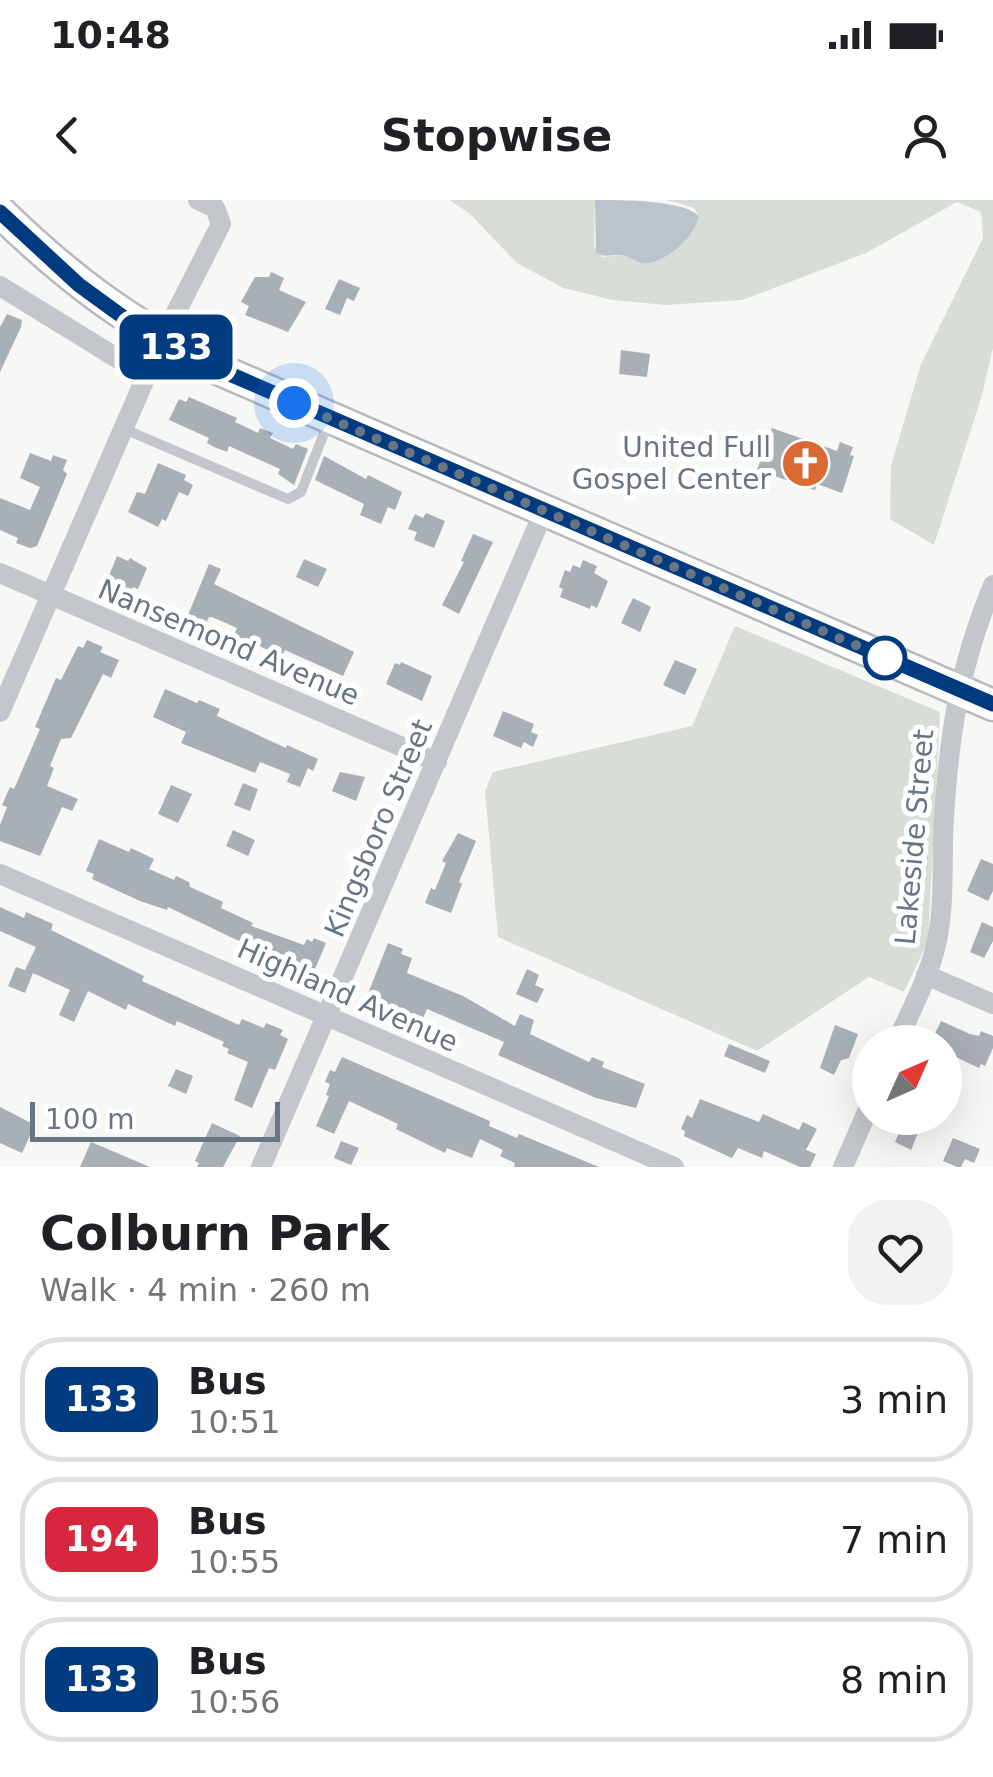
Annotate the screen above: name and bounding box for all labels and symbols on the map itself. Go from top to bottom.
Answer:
line badge: 133 [119,314,234,380]
your location [269,378,319,428]
place label: United Full Gospel Center [572,431,771,496]
church icon: United Full Gospel Center [780,437,832,489]
street label: Nansemond Avenue [93,572,364,712]
unlabelled marker [864,637,906,679]
street label: Kingsboro Street [318,714,439,942]
street label: Lakeside Street [889,728,940,946]
street label: Highland Avenue [232,932,463,1059]
north arrow [852,1025,962,1135]
scale bar [30,1097,280,1141]

